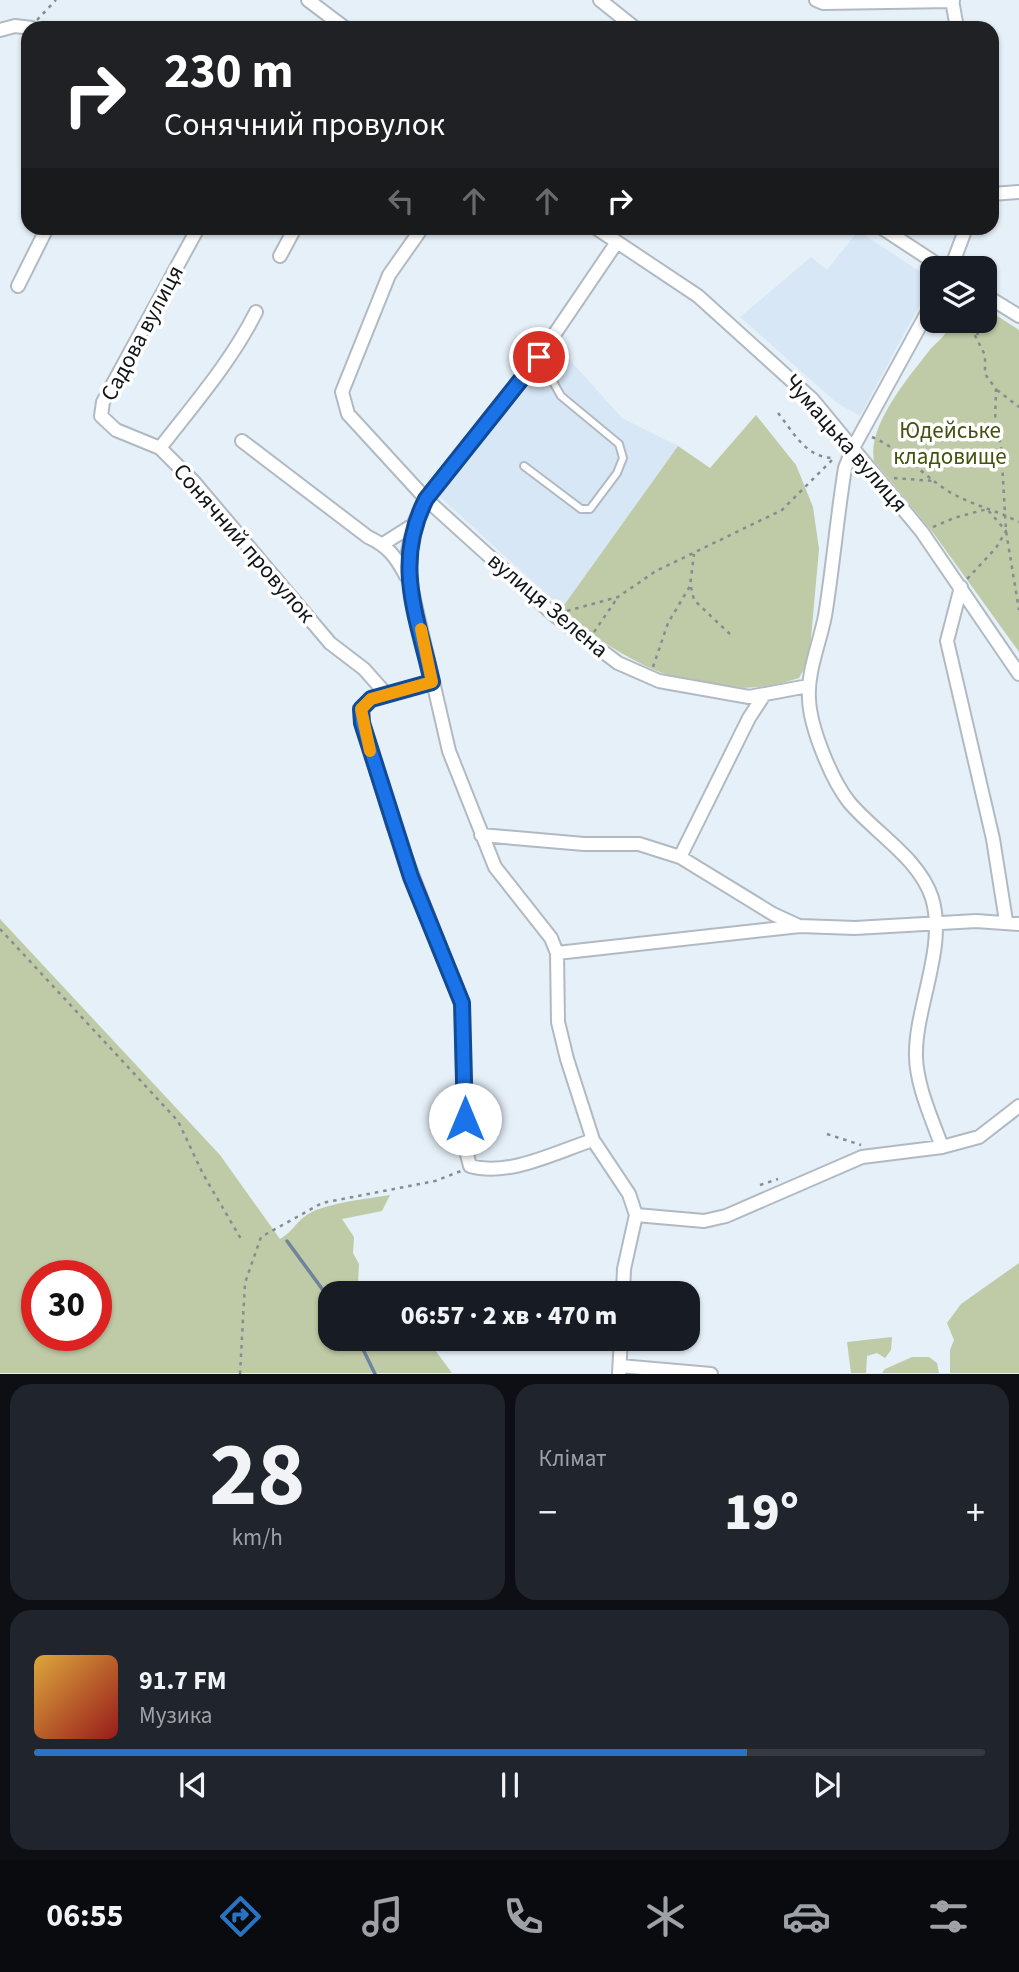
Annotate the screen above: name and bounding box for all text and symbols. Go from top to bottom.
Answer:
text: 230 m [164,37,293,107]
icon: right [49,49,140,140]
text: Сонячний провулок [164,102,445,148]
icon: left [382,182,420,220]
icon: ahead [455,182,493,220]
icon: ahead [528,182,566,220]
icon: right [601,182,639,220]
map controls [920,256,997,333]
button: layers [920,256,997,333]
street label: Садова вулиця [92,259,192,407]
pin [509,327,569,387]
icon: arrive [520,338,558,376]
street label: Чумацька вулиця [776,366,916,520]
park label: Юдейське кладовище [893,414,1007,473]
street label: Сонячний провулок [165,456,323,630]
street label: вулиця Зелена [480,545,616,665]
position arrow [428,1082,502,1156]
speed limit sign: 30 [21,1260,112,1351]
text: 06:57 · 2 хв · 470 m [401,1297,617,1334]
text: 28 [209,1411,305,1540]
text: Клімат [539,1442,607,1475]
text: 19° [724,1476,799,1550]
text: − [539,1486,557,1540]
text: + [966,1486,985,1540]
text: km/h [232,1521,283,1554]
text: 91.7 FM [139,1662,227,1699]
text: Музика [139,1699,212,1732]
icon: previous [174,1766,212,1804]
icon: pause [491,1766,529,1804]
icon: next [808,1766,846,1804]
icon: directions [216,1892,265,1941]
icon: music [358,1892,407,1941]
icon: phone [499,1892,548,1941]
icon: climate [641,1892,690,1941]
icon: car [782,1892,831,1941]
icon: filters [924,1892,973,1941]
text: 06:55 [46,1893,123,1939]

